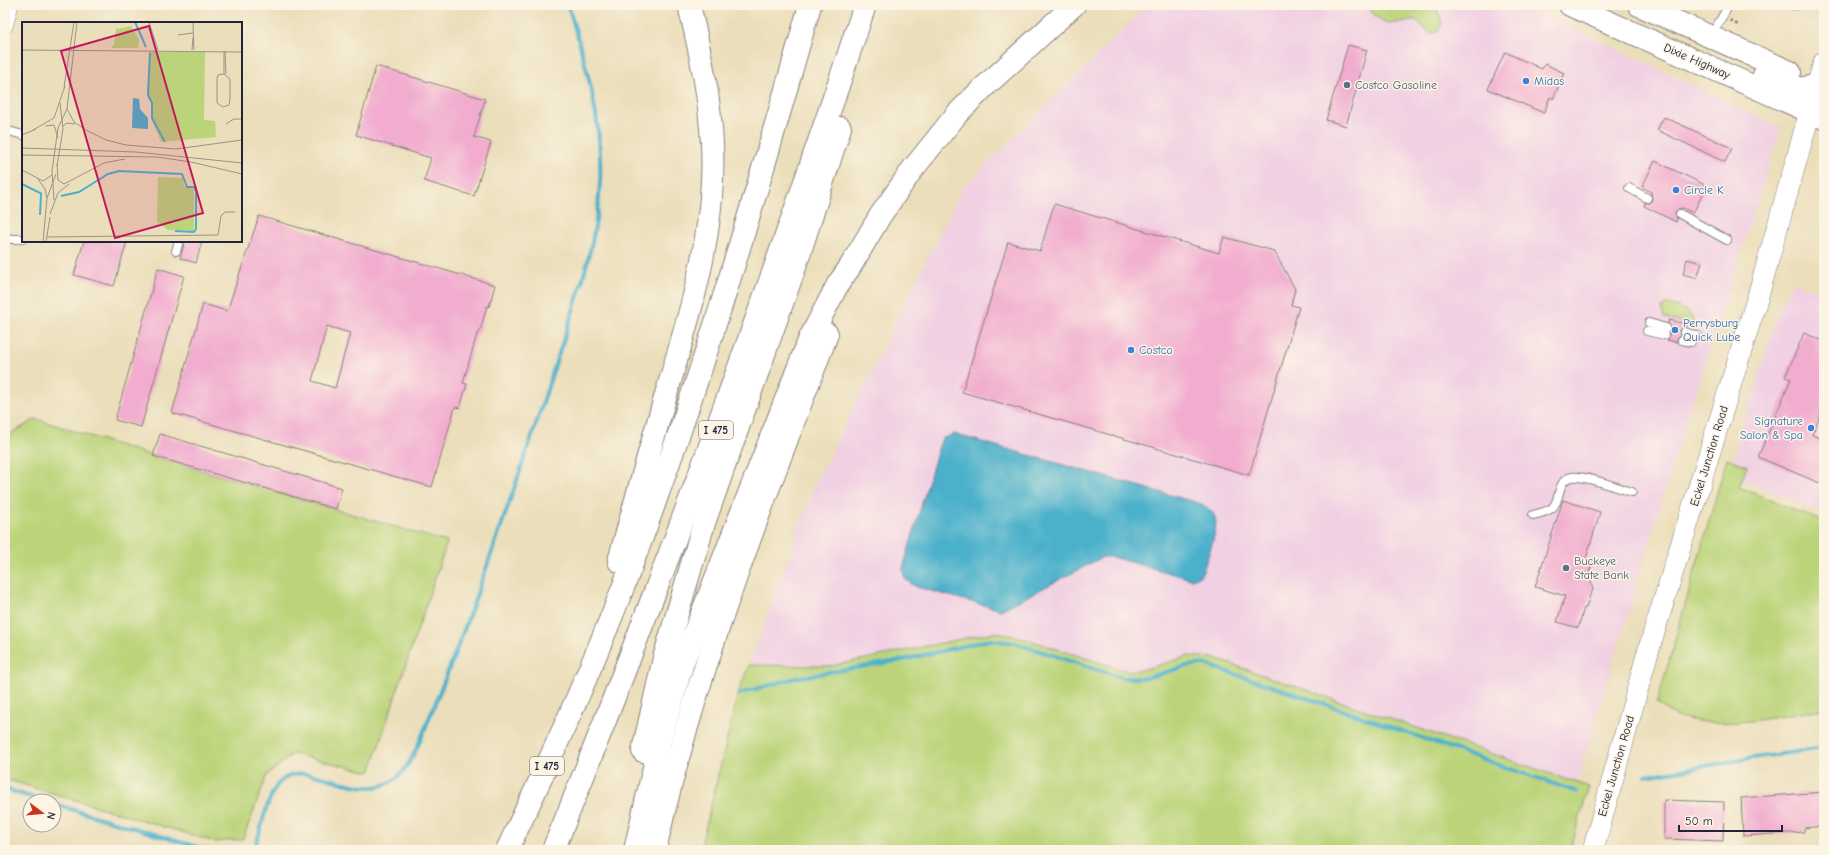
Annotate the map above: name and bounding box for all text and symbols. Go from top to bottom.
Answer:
inset map [22,22,242,242]
street label: Dixie Highway [1662,40,1733,82]
place label: Midas [1534,74,1564,88]
marker: Midas [1521,76,1531,86]
place label: Costco Gasoline [1355,78,1437,92]
marker: Costco Gasoline [1342,80,1352,90]
place label: Circle K [1684,183,1724,197]
marker: Circle K [1671,185,1681,195]
place label: Perrysburg Quick Lube [1683,316,1740,344]
marker: Perrysburg Quick Lube [1670,325,1680,335]
place label: Costco [1139,343,1173,357]
marker: Costco [1126,345,1136,355]
street label: Eckel Junction Road [1687,404,1731,508]
place label: Signature Salon & Spa [1740,414,1803,442]
road number: I 475 [699,421,733,439]
marker: Signature Salon & Spa [1806,423,1816,433]
place label: Buckeye State Bank [1574,554,1629,582]
marker: Buckeye State Bank [1561,563,1571,573]
street label: Eckel Junction Road [1595,714,1637,818]
road number: I 475 [530,757,564,775]
north arrow [22,793,62,833]
scale bar [1679,807,1782,833]
text: N [44,810,58,821]
text: 50 m [1685,814,1713,828]

